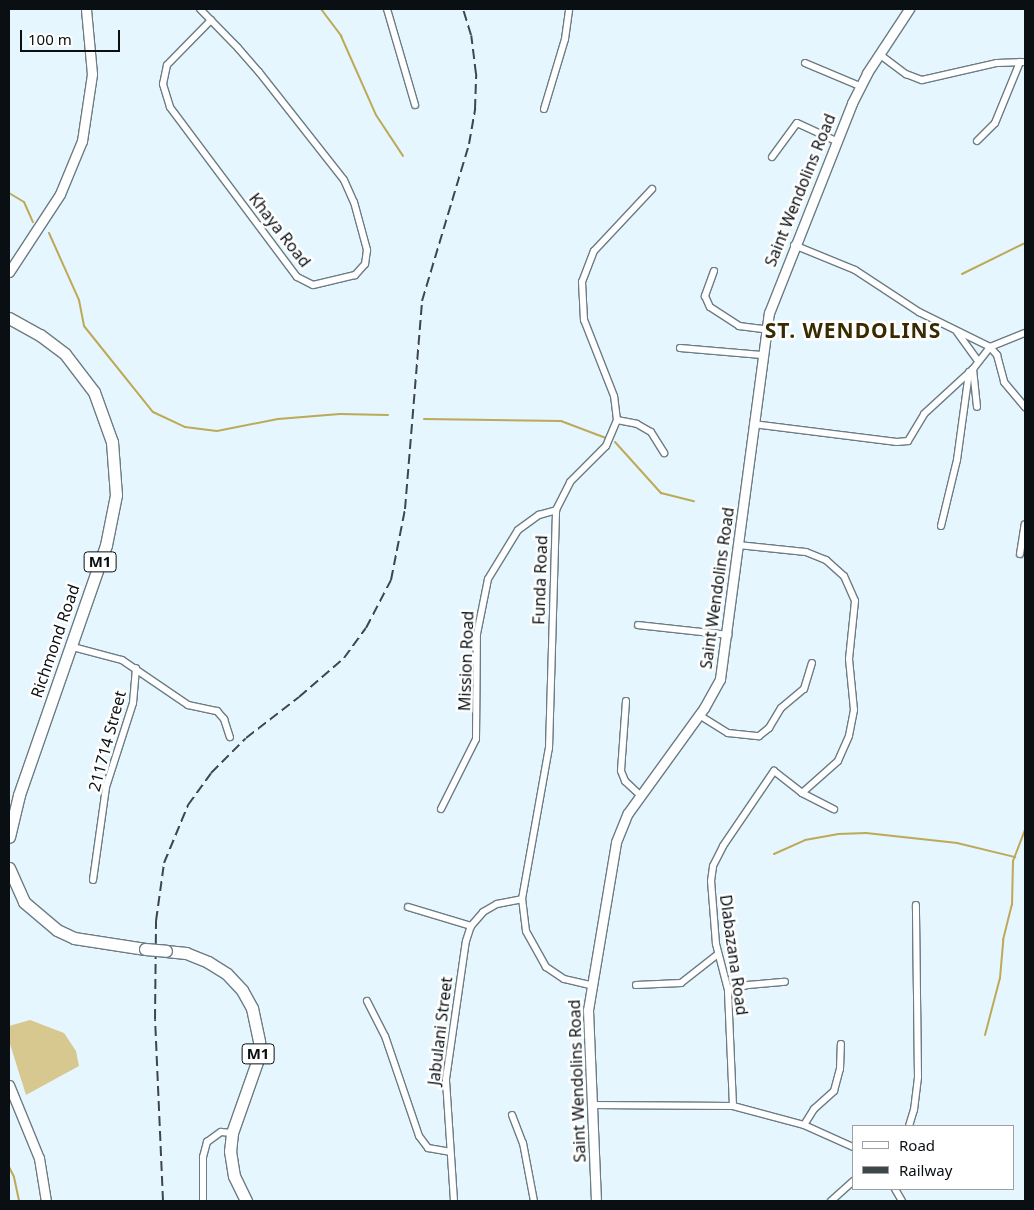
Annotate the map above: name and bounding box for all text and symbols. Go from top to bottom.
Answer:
scale bar [22,20,122,52]
text: 100 m [28,29,72,49]
street label: Saint Wendolins Road [761,111,839,269]
street label: Khaya Road [245,189,315,271]
district label: ST. WENDOLINS [763,317,943,343]
street label: Saint Wendolins Road [696,506,738,670]
street label: Funda Road [529,535,551,625]
road number: M1 [82,550,118,574]
street label: Richmond Road [27,582,83,700]
street label: Mission Road [455,611,477,711]
street label: 211714 Street [84,688,130,794]
street label: Dlabazana Road [716,893,752,1017]
street label: Jabulani Street [424,976,456,1086]
street label: Saint Wendolins Road [565,999,589,1163]
road number: M1 [240,1042,276,1066]
legend [852,1125,1014,1190]
text: Road [899,1135,935,1155]
text: Railway [899,1160,952,1180]

